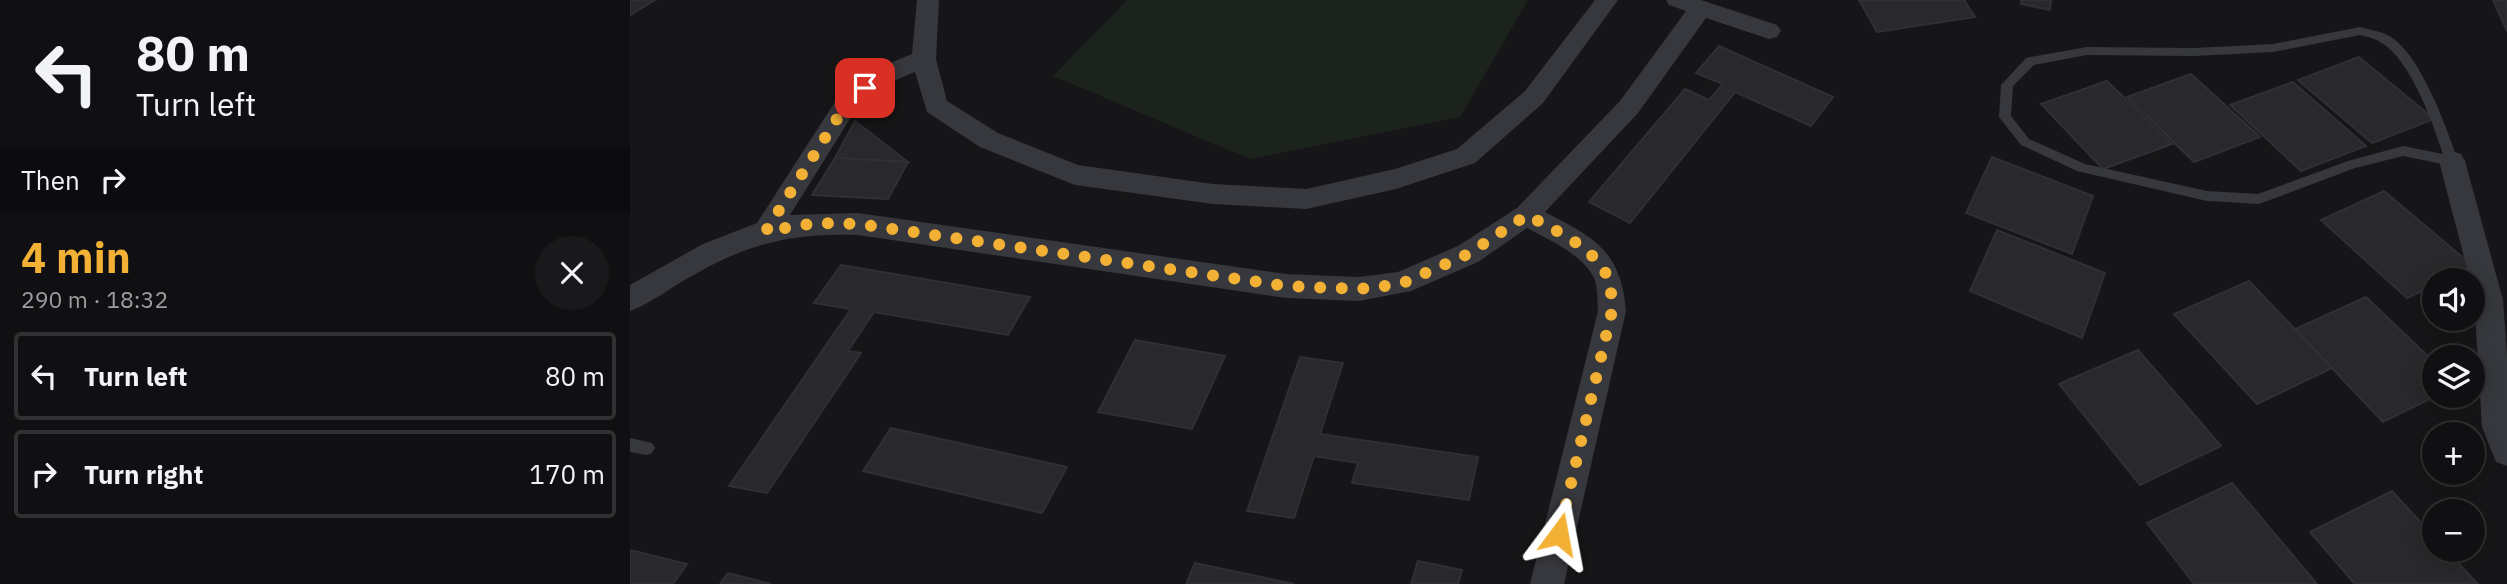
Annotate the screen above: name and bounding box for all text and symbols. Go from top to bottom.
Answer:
text: 80 m [136,21,250,84]
icon: left [21,28,112,119]
pin [835,58,895,118]
icon: arrive [846,69,884,107]
text: Turn left [136,83,256,125]
icon: right [94,161,132,199]
text: Then [21,163,80,197]
text: 4 min [21,230,131,285]
button: close [535,236,609,310]
map controls [2422,268,2485,562]
button: sound [2422,268,2485,331]
text: 290 m · 18:32 [21,284,168,314]
button: layers [2422,345,2485,408]
icon: left [25,357,63,395]
text: Turn left [84,359,187,393]
text: 80 m [545,359,605,393]
button: + [2422,422,2485,485]
icon: right [25,455,63,493]
text: Turn right [84,457,203,491]
text: 170 m [529,457,605,491]
position arrow [1522,497,1596,571]
button: − [2422,499,2485,562]

